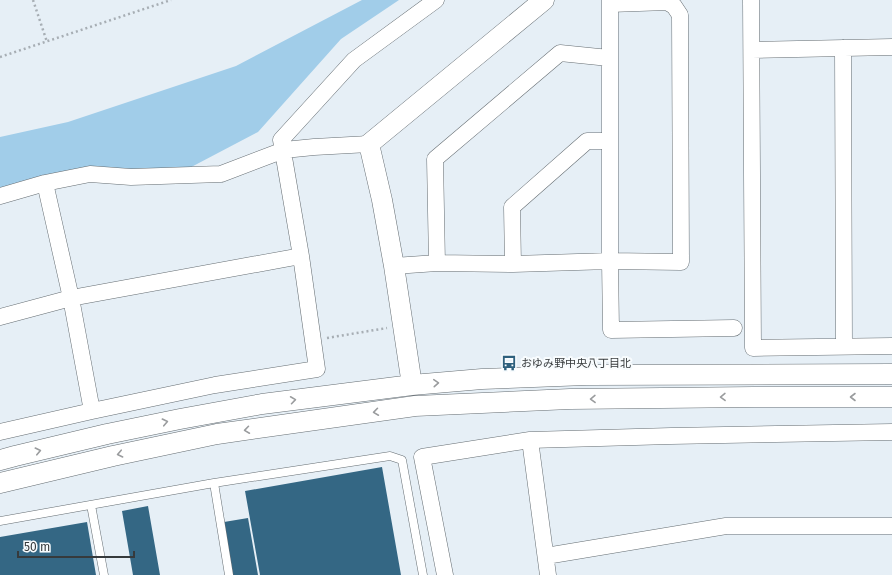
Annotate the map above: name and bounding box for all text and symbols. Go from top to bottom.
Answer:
bus stop icon: おゆみ野中央八丁目北 [500,354,518,372]
place label: おゆみ野中央八丁目北 [521,357,631,370]
one-way arrow [433,378,439,387]
one-way arrow [720,393,726,401]
one-way arrow [850,393,856,401]
one-way arrow [590,395,596,403]
one-way arrow [289,396,296,405]
one-way arrow [373,407,379,416]
one-way arrow [161,418,168,427]
one-way arrow [244,425,251,434]
one-way arrow [35,447,41,455]
one-way arrow [117,450,123,458]
scale bar [18,533,134,559]
text: 50 m [24,540,50,554]

